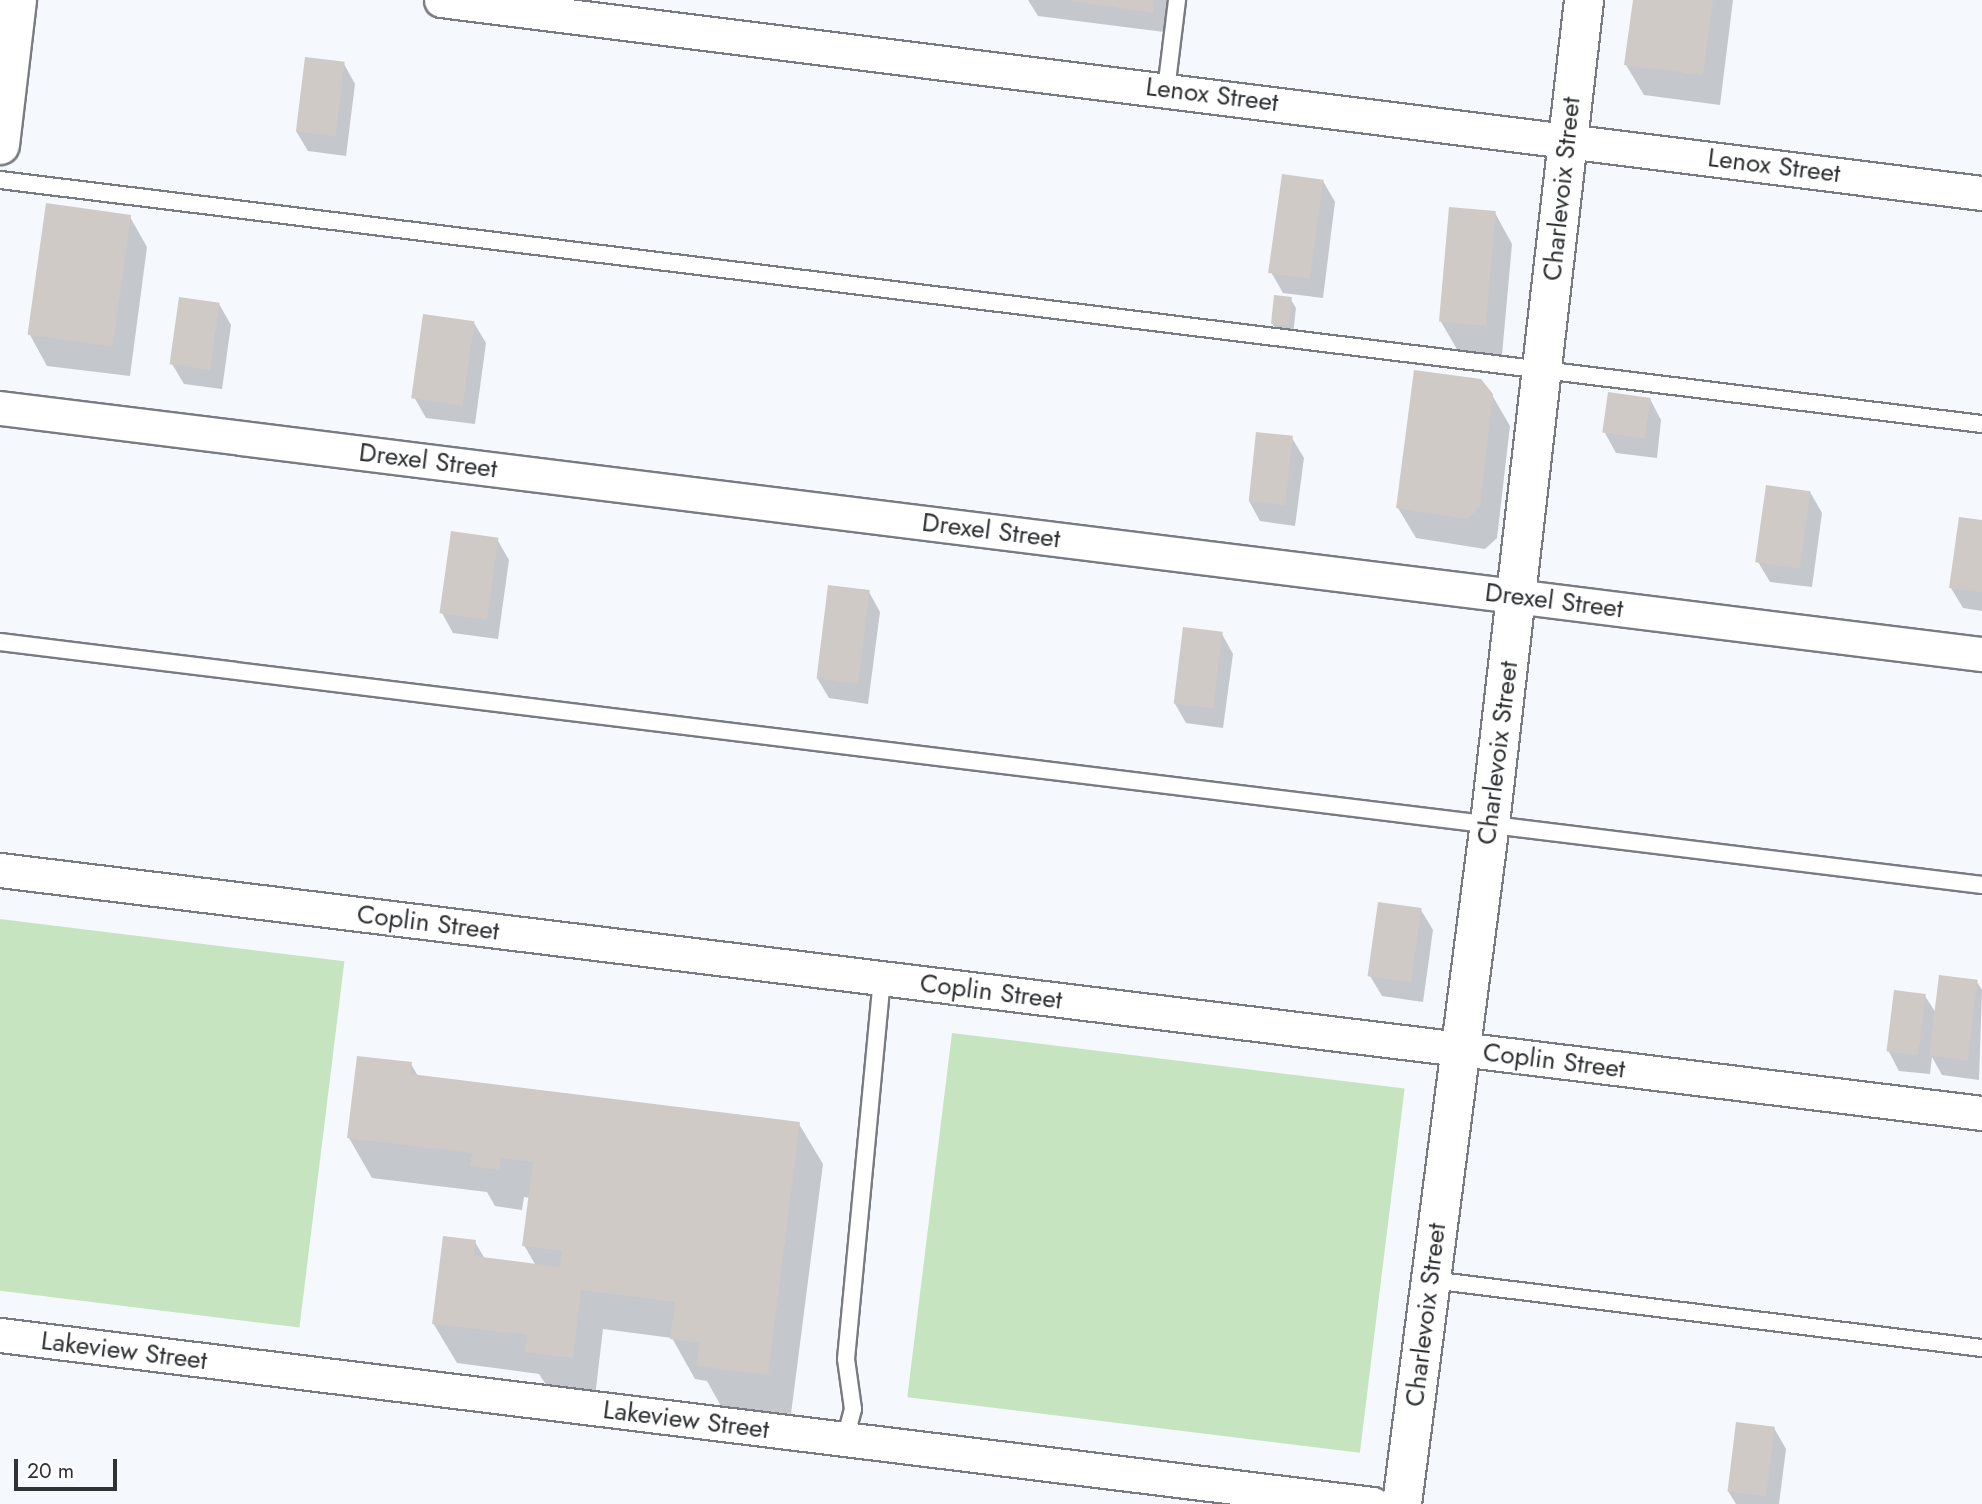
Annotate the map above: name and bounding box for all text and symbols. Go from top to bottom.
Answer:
street label: Lenox Street [1144,71,1280,119]
street label: Charlevoix Street [1537,96,1587,282]
street label: Lenox Street [1706,142,1842,190]
street label: Drexel Street [357,437,499,485]
street label: Drexel Street [920,507,1062,555]
street label: Drexel Street [1483,577,1625,625]
street label: Charlevoix Street [1471,659,1525,847]
street label: Coplin Street [355,899,501,947]
street label: Coplin Street [918,968,1064,1016]
street label: Coplin Street [1481,1037,1627,1085]
street label: Charlevoix Street [1399,1221,1453,1409]
street label: Lakeview Street [39,1325,209,1377]
street label: Lakeview Street [601,1394,771,1446]
scale bar [18,1444,121,1488]
text: 20 m [27,1456,74,1486]

